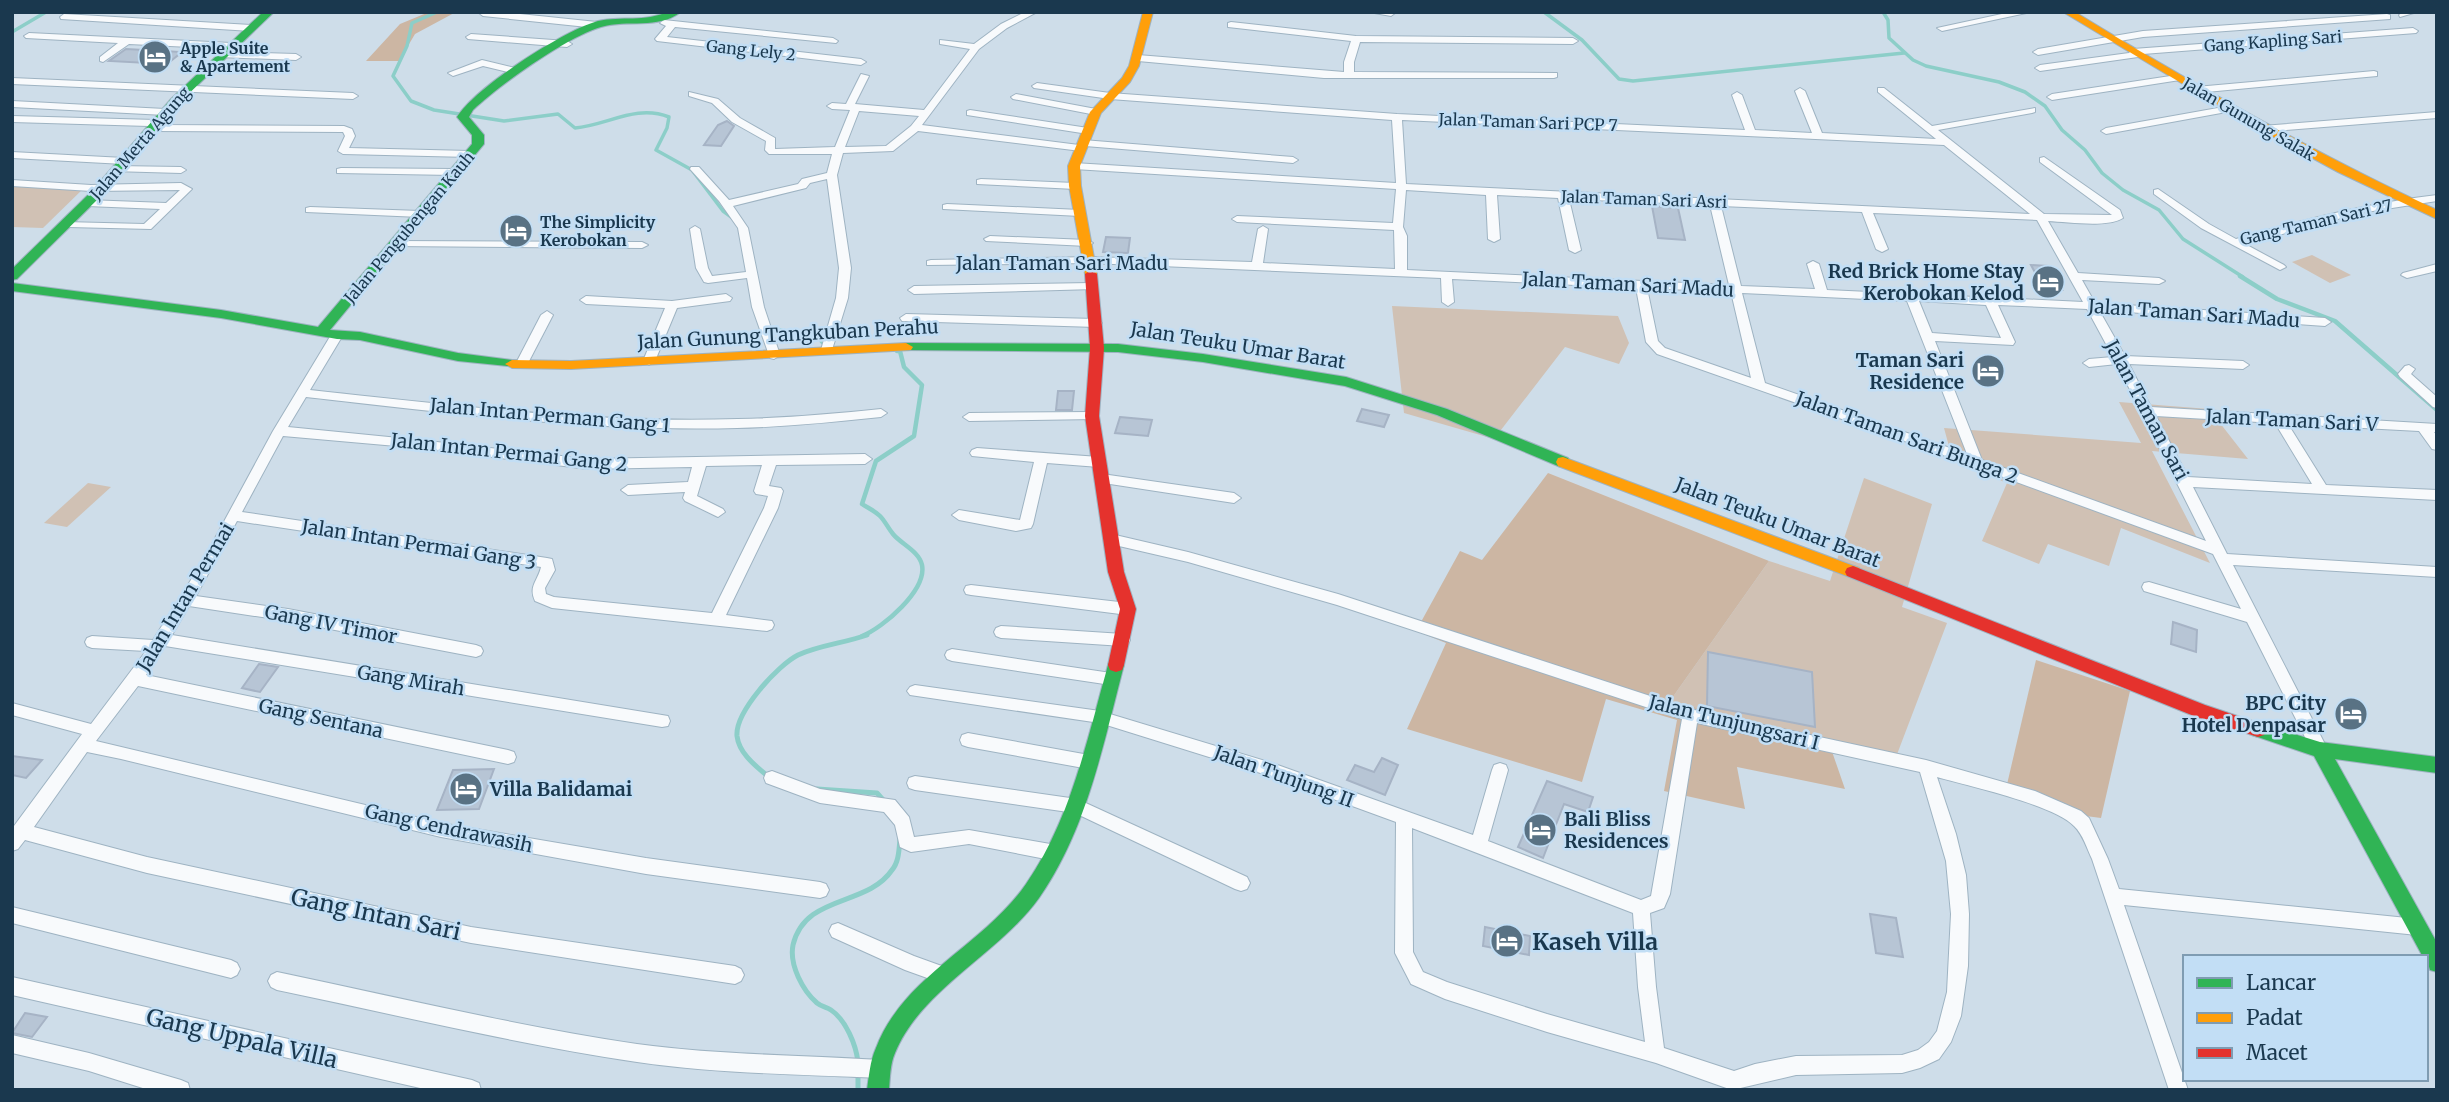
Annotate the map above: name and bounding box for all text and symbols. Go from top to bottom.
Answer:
street label: Gang Kapling Sari [2203,26,2343,56]
street label: Gang Lely 2 [705,35,797,65]
hotel icon: Apple Suite & Apartement [136,38,174,76]
place label: Apple Suite & Apartement [179,38,291,76]
street label: Jalan Gunung Salak [2178,72,2320,166]
street label: Jalan Merta Agung [85,82,195,204]
street label: Jalan Taman Sari PCP 7 [1437,109,1618,135]
street label: Jalan Pengubengan Kauh [339,147,479,308]
street label: Jalan Taman Sari Asri [1560,186,1727,212]
street label: Gang Taman Sari 27 [2238,195,2394,249]
hotel icon: The Simplicity Kerobokan [497,212,535,250]
place label: The Simplicity Kerobokan [540,212,656,250]
street label: Jalan Taman Sari Madu [955,251,1168,275]
place label: Red Brick Home Stay Kerobokan Kelod [1828,259,2025,305]
hotel icon: Red Brick Home Stay Kerobokan Kelod [2029,263,2067,301]
street label: Jalan Taman Sari Madu [1520,266,1735,302]
street label: Jalan Taman Sari Madu [2086,294,2301,332]
street label: Jalan Gunung Tangkuban Perahu [636,314,939,354]
street label: Jalan Teuku Umar Barat [1128,316,1348,374]
street label: Jalan Taman Sari [2099,335,2194,484]
place label: Taman Sari Residence [1855,348,1964,394]
hotel icon: Taman Sari Residence [1969,352,2007,390]
street label: Jalan Taman Sari Bunga 2 [1792,385,2021,488]
street label: Jalan Intan Perman Gang 1 [428,392,672,438]
street label: Jalan Taman Sari V [2204,403,2380,437]
street label: Jalan Intan Permai Gang 2 [389,428,628,476]
street label: Jalan Teuku Umar Barat [1671,471,1884,572]
street label: Jalan Intan Permai Gang 3 [299,513,538,574]
street label: Jalan Intan Permai [131,518,239,677]
street label: Gang IV Timor [263,599,400,649]
street label: Gang Mirah [356,660,467,700]
street label: Jalan Tunjungsari I [1645,689,1822,755]
place label: BPC City Hotel Denpasar [2181,691,2327,737]
street label: Gang Sentana [257,693,385,743]
hotel icon: BPC City Hotel Denpasar [2332,695,2370,733]
street label: Jalan Tunjung II [1210,739,1357,812]
hotel icon: Villa Balidamai [447,770,485,808]
place label: Villa Balidamai [489,777,633,801]
street label: Gang Cendrawasih [363,799,535,858]
place label: Bali Bliss Residences [1564,807,1669,853]
hotel icon: Bali Bliss Residences [1521,811,1559,849]
street label: Gang Intan Sari [288,882,464,946]
hotel icon: Kaseh Villa [1488,922,1526,960]
place label: Kaseh Villa [1532,927,1658,956]
legend [2183,955,2428,1081]
text: Lancar [2246,969,2316,996]
street label: Gang Uppala Villa [144,1002,340,1074]
text: Padat [2246,1004,2303,1031]
text: Macet [2246,1039,2308,1066]

